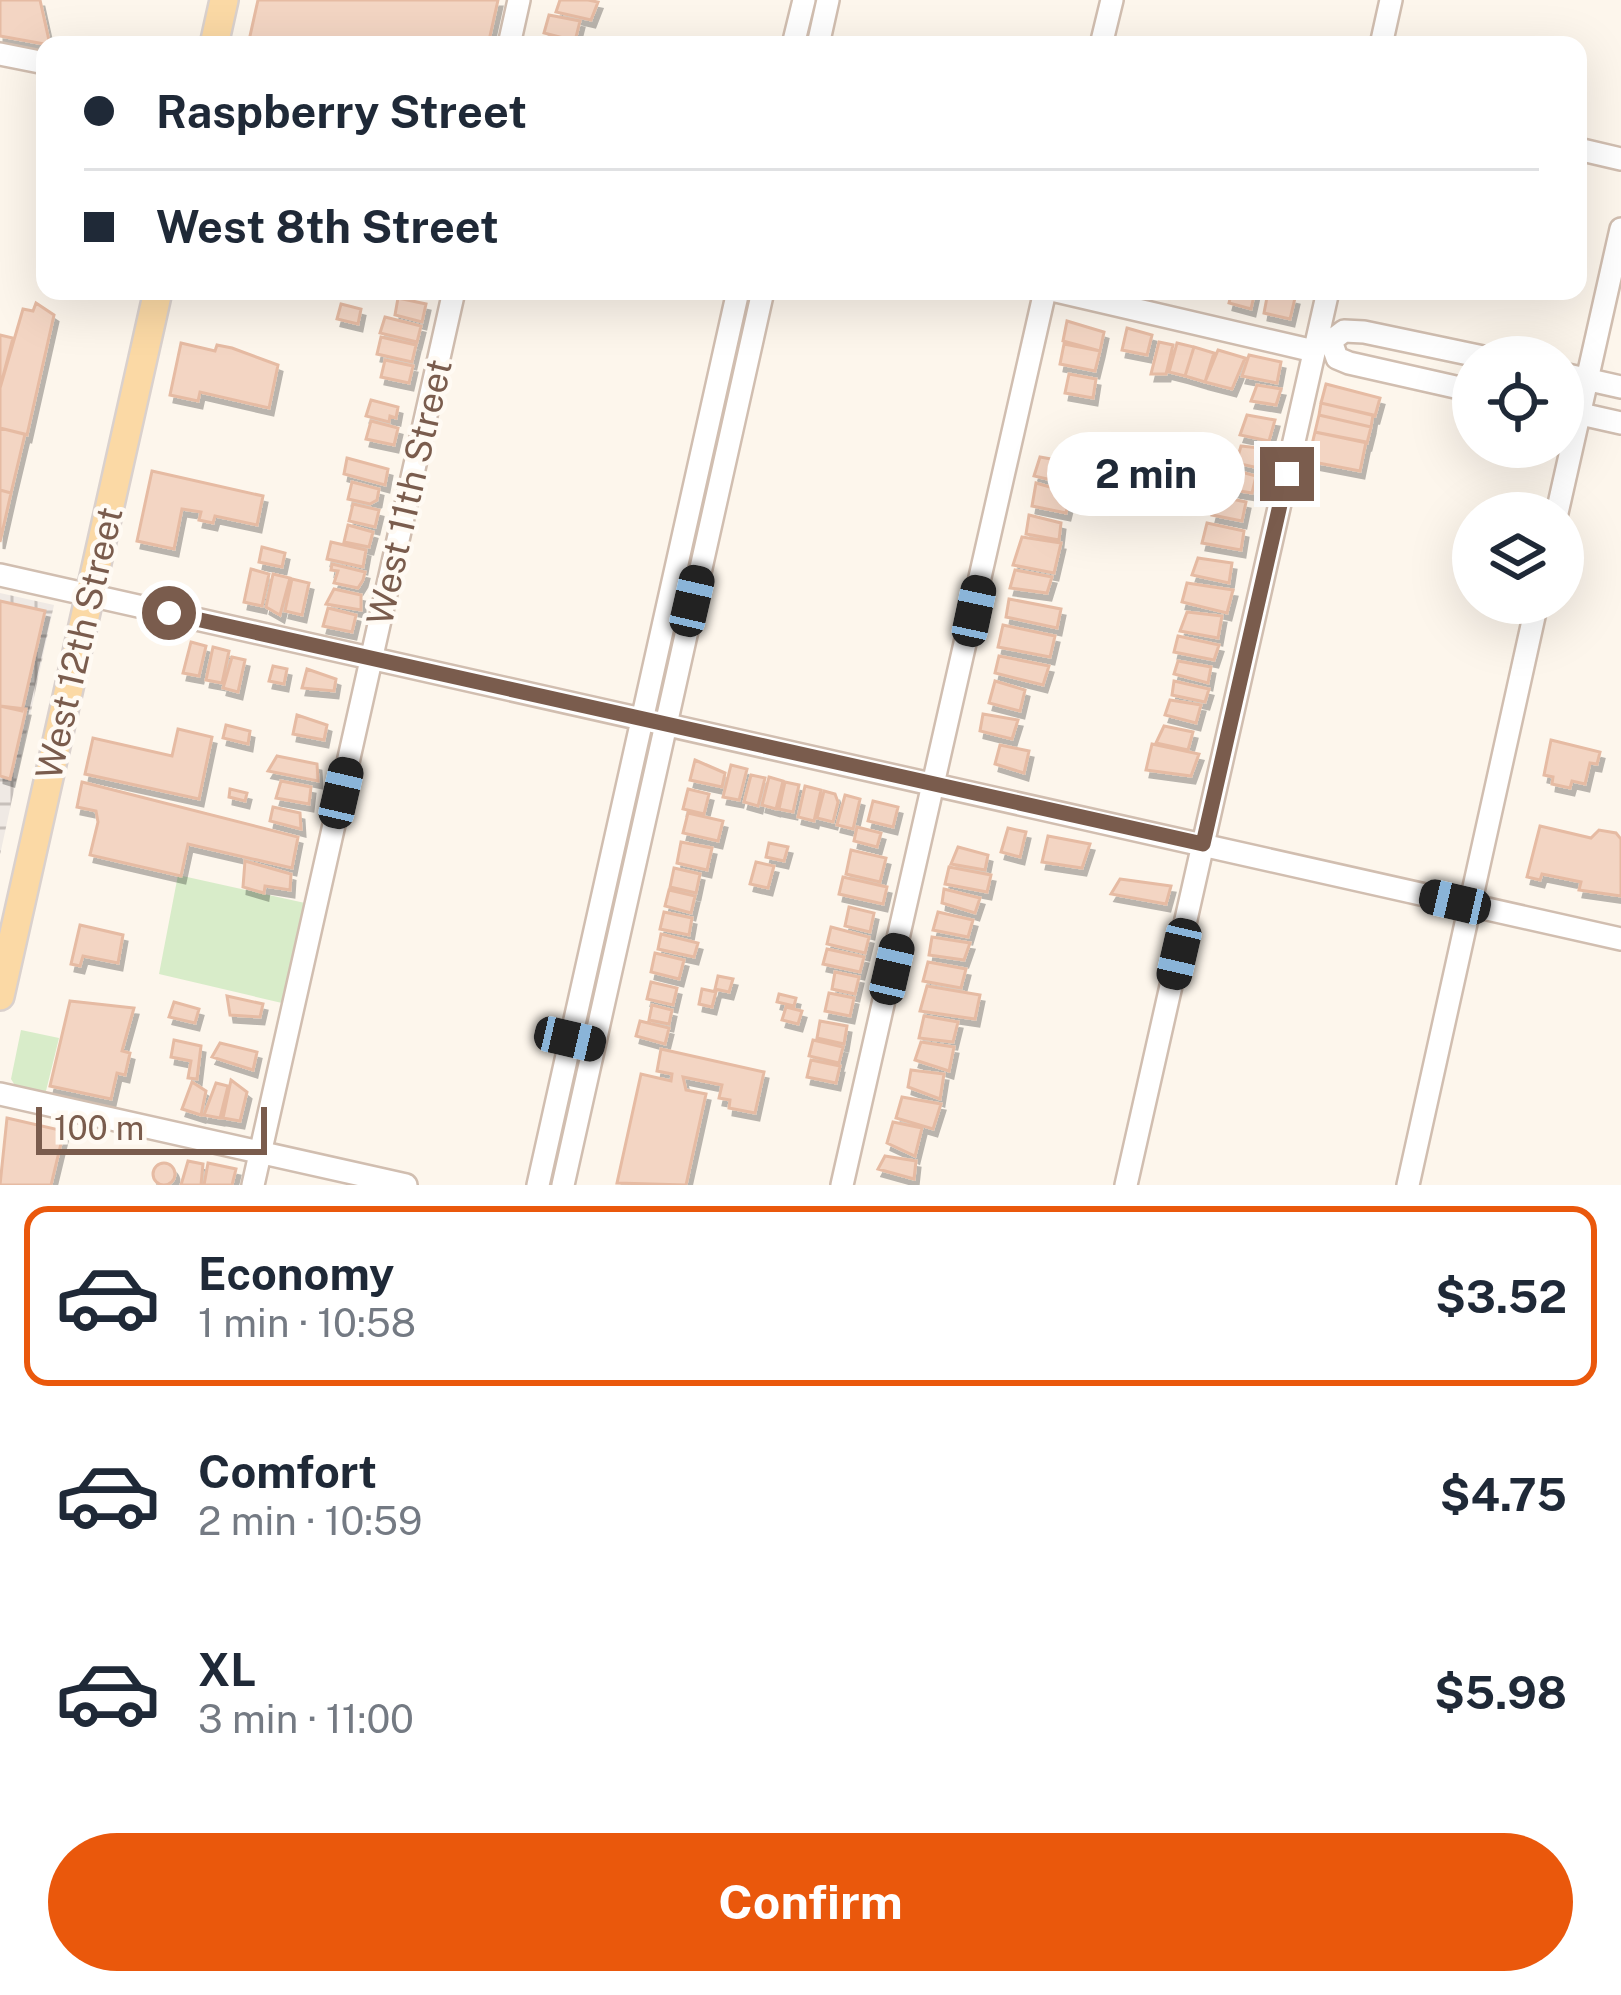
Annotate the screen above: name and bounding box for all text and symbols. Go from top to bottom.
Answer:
text: Raspberry Street [156,85,527,138]
text: West 8th Street [156,200,499,253]
map controls [1452,336,1584,624]
button: locate [1452,336,1584,468]
street label: West 11th Street [358,355,460,629]
callout: 2 min [1047,432,1245,516]
route end [1260,447,1314,501]
text: 2 min [1095,451,1197,497]
button: layers [1452,492,1584,624]
street label: West 12th Street [27,503,131,783]
car [666,562,718,640]
car [949,572,999,650]
route start [142,586,196,640]
car [315,754,367,832]
car [1416,876,1494,928]
car [1153,915,1205,993]
car [866,930,918,1008]
car [531,1013,609,1065]
scale bar [36,1101,267,1154]
text: 100 m [54,1109,144,1147]
icon: car [54,1242,162,1350]
text: Economy [198,1247,394,1300]
text: $3.52 [1435,1270,1567,1323]
text: 1 min · 10:58 [198,1300,416,1346]
icon: car [54,1440,162,1548]
text: Comfort [198,1445,377,1498]
text: $4.75 [1440,1468,1567,1521]
text: 2 min · 10:59 [198,1498,422,1544]
icon: car [54,1638,162,1746]
text: XL [198,1643,256,1696]
text: $5.98 [1434,1666,1567,1719]
text: 3 min · 11:00 [198,1696,414,1742]
button: Confirm [48,1833,1573,1971]

